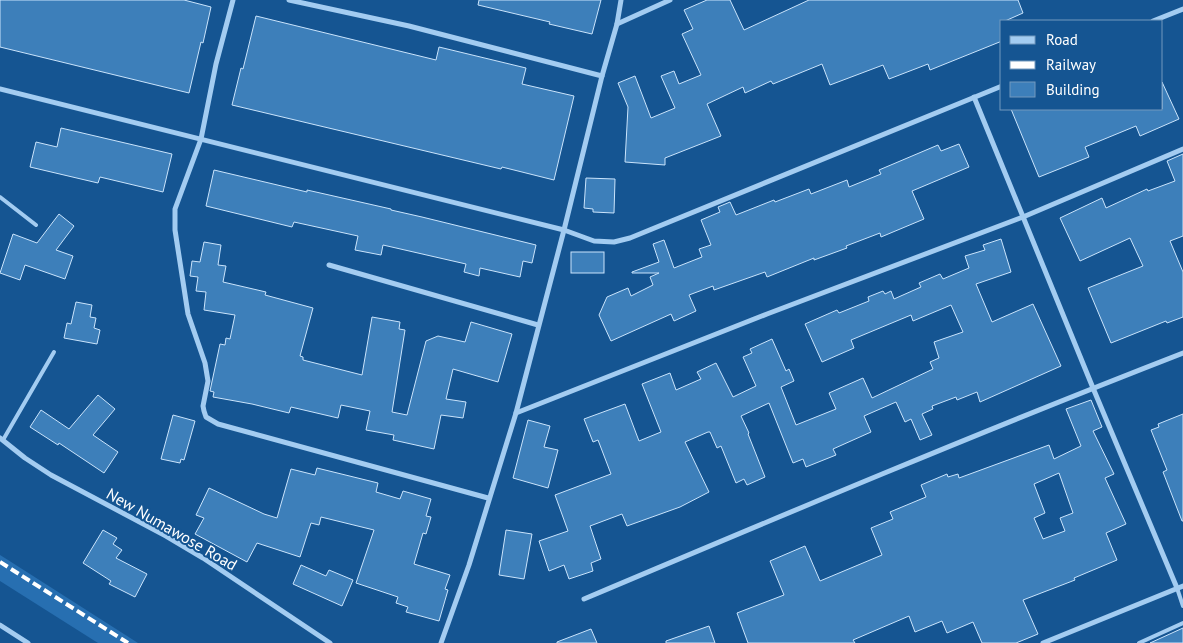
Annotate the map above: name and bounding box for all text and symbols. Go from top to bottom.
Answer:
legend [1000,20,1163,110]
text: Road [1046,30,1078,49]
text: Railway [1046,55,1096,74]
text: Building [1046,80,1100,99]
street label: New Numawose Road [103,483,241,575]

